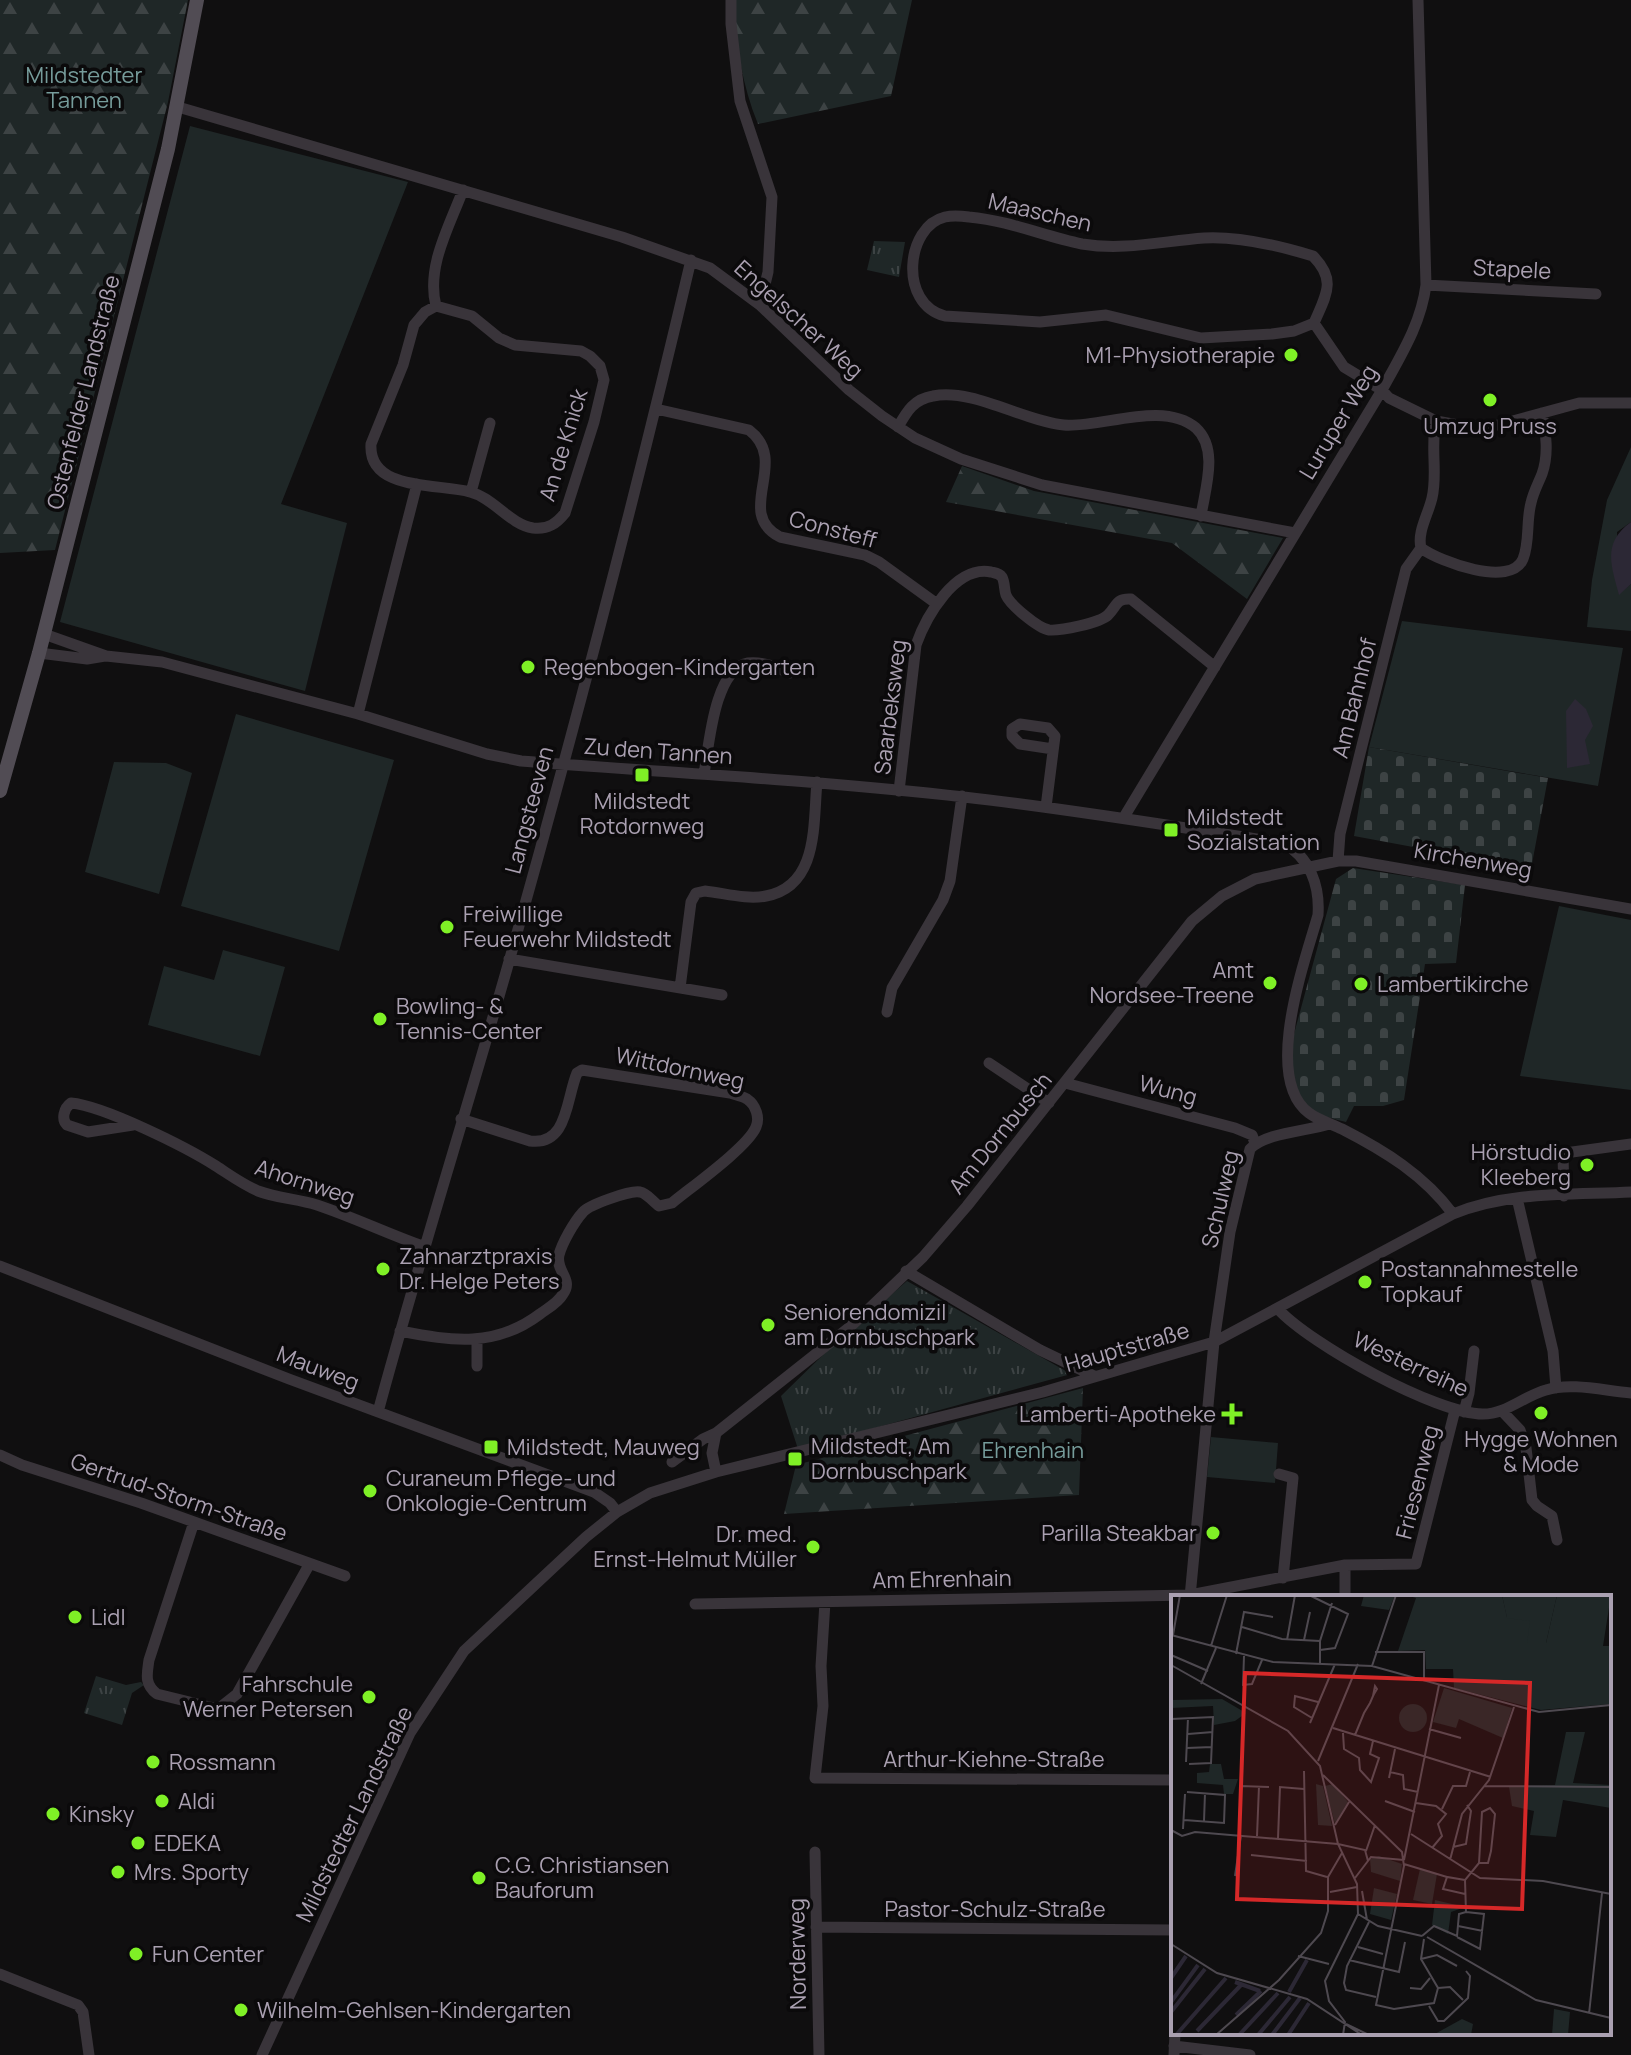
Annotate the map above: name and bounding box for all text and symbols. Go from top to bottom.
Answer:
park label: Mildstedter Tannen [26,60,142,115]
street label: Maaschen [985,186,1095,238]
street label: Stapele [1472,252,1552,286]
street label: Engelscher Weg [728,253,870,385]
street label: Ostenfelder Landstraße [39,272,127,512]
place label: M1-Physiotherapie [1086,340,1275,370]
marker: M1-Physiotherapie [1282,346,1300,364]
street label: Luruper Weg [1292,359,1384,485]
street label: An de Knick [532,384,595,505]
marker: Umzug Pruss [1481,391,1499,409]
place label: Umzug Pruss [1423,411,1557,441]
street label: Consteff [786,503,880,555]
street label: Am Bahnhof [1325,635,1383,761]
street label: Saarbeksweg [867,638,913,776]
place label: Regenbogen-Kindergarten [544,652,815,682]
marker: Regenbogen-Kindergarten [519,658,537,676]
street label: Zu den Tannen [582,731,734,771]
street label: Langsteeven [498,743,560,877]
marker: Mildstedt Rotdornweg [633,766,651,784]
place label: Mildstedt Rotdornweg [580,786,704,841]
place label: Mildstedt Sozialstation [1187,802,1320,857]
marker: Mildstedt Sozialstation [1162,821,1180,839]
street label: Kirchenweg [1412,835,1534,885]
place label: Freiwillige Feuerwehr Mildstedt [463,899,672,954]
marker: Freiwillige Feuerwehr Mildstedt [438,918,456,936]
place label: Amt Nordsee-Treene [1089,955,1254,1010]
place label: Lambertikirche [1377,969,1529,999]
marker: Amt Nordsee-Treene [1261,974,1279,992]
marker: Lambertikirche [1352,975,1370,993]
place label: Bowling- & Tennis-Center [396,991,543,1046]
marker: Bowling- & Tennis-Center [371,1010,389,1028]
street label: Wittdornweg [613,1040,747,1096]
street label: Am Dornbusch [942,1066,1058,1200]
street label: Wung [1136,1068,1200,1112]
place label: Hörstudio Kleeberg [1471,1137,1571,1192]
street label: Schulweg [1194,1147,1246,1251]
street label: Ahornweg [251,1152,359,1212]
marker: Hörstudio Kleeberg [1578,1156,1596,1174]
place label: Zahnarztpraxis Dr. Helge Peters [399,1241,560,1296]
place label: Postannahmestelle Topkauf [1381,1254,1579,1309]
marker: Zahnarztpraxis Dr. Helge Peters [374,1260,392,1278]
marker: Postannahmestelle Topkauf [1356,1273,1374,1291]
place label: Seniorendomizil am Dornbuschpark [784,1297,976,1352]
street label: Hauptstraße [1061,1315,1193,1379]
marker: Seniorendomizil am Dornbuschpark [759,1316,777,1334]
street label: Westerreihe [1348,1324,1474,1404]
street label: Mauweg [272,1339,364,1397]
place label: Lamberti-Apotheke [1019,1399,1216,1429]
marker: Hygge Wohnen & Mode [1532,1404,1550,1422]
marker: Lamberti-Apotheke [1223,1405,1241,1423]
street label: Friesenweg [1388,1422,1446,1542]
place label: Hygge Wohnen & Mode [1464,1424,1618,1479]
place label: Mildstedt, Am Dornbuschpark [811,1431,968,1486]
place label: Mildstedt, Mauweg [507,1432,700,1462]
park label: Ehrenhain [982,1435,1084,1465]
marker: Mildstedt, Mauweg [482,1438,500,1456]
street label: Gertrud-Storm-Straße [67,1446,291,1548]
marker: Mildstedt, Am Dornbuschpark [786,1450,804,1468]
place label: Curaneum Pflege- und Onkologie-Centrum [386,1463,616,1518]
marker: Curaneum Pflege- und Onkologie-Centrum [361,1482,379,1500]
place label: Parilla Steakbar [1041,1518,1197,1548]
place label: Dr. med. Ernst-Helmut Müller [593,1519,797,1574]
marker: Parilla Steakbar [1204,1524,1222,1542]
marker: Dr. med. Ernst-Helmut Müller [804,1538,822,1556]
street label: Am Ehrenhain [872,1563,1012,1595]
inset map [1171,1595,1611,2035]
place label: Lidl [91,1602,126,1632]
marker: Lidl [66,1608,84,1626]
place label: Fahrschule Werner Petersen [183,1669,353,1724]
marker: Fahrschule Werner Petersen [360,1688,378,1706]
street label: Mildstedter Landstraße [289,1701,419,1927]
street label: Arthur-Kiehne-Straße [883,1744,1105,1774]
place label: Rossmann [169,1747,276,1777]
marker: Rossmann [144,1753,162,1771]
place label: Aldi [178,1786,215,1816]
marker: Aldi [153,1792,171,1810]
place label: Kinsky [69,1799,135,1829]
marker: Kinsky [44,1805,62,1823]
place label: EDEKA [154,1828,221,1858]
marker: EDEKA [129,1834,147,1852]
place label: C.G. Christiansen Bauforum [495,1850,669,1905]
place label: Mrs. Sporty [134,1857,250,1887]
marker: Mrs. Sporty [109,1863,127,1881]
marker: C.G. Christiansen Bauforum [470,1869,488,1887]
street label: Pastor-Schulz-Straße [884,1894,1106,1924]
street label: Norderweg [781,1898,813,2010]
place label: Fun Center [152,1939,264,1969]
marker: Fun Center [127,1945,145,1963]
place label: Wilhelm-Gehlsen-Kindergarten [257,1995,571,2025]
marker: Wilhelm-Gehlsen-Kindergarten [232,2001,250,2019]

